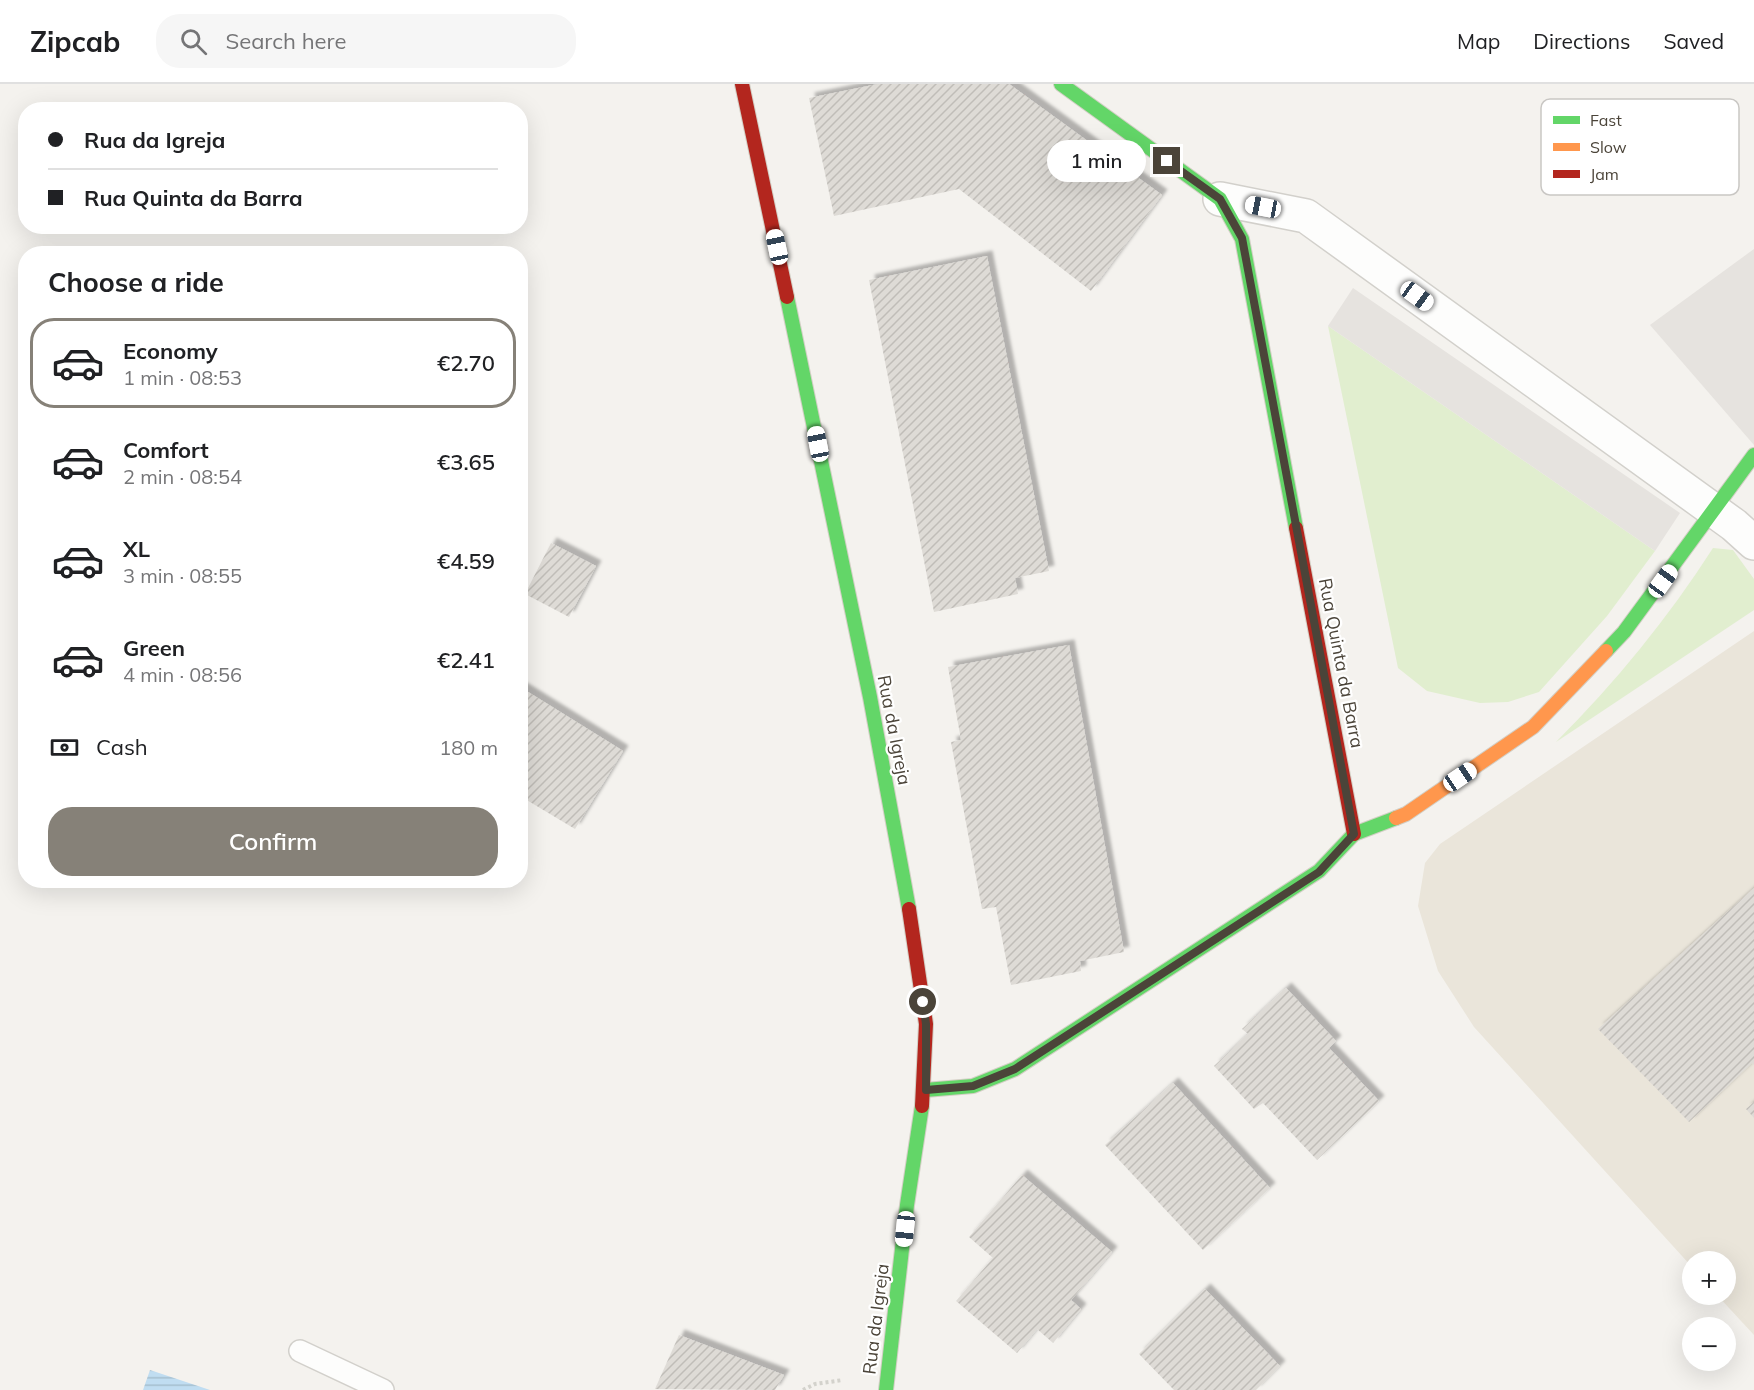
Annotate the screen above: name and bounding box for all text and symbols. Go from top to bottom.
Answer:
search box [156,14,576,68]
text: Zipcab [30,24,120,59]
icon: search [177,25,210,58]
text: Search here [225,27,346,55]
text: Map [1457,28,1500,54]
text: Directions [1533,28,1630,54]
text: Saved [1663,28,1724,54]
legend [1541,99,1739,195]
text: Fast [1590,110,1622,130]
text: Rua da Igreja [84,126,225,154]
text: Slow [1590,137,1627,157]
callout: 1 min [1047,140,1146,182]
route end [1153,147,1180,174]
text: 1 min [1071,148,1122,173]
text: Jam [1590,164,1619,184]
text: Rua Quinta da Barra [84,184,303,212]
car [1244,195,1282,219]
car [764,228,790,266]
text: Choose a ride [48,265,224,299]
car [1397,278,1437,314]
icon: car [51,336,105,390]
text: Economy [123,337,218,365]
text: €2.70 [437,349,495,377]
text: 1 min · 08:53 [123,365,242,390]
car [806,425,830,463]
icon: car [51,435,105,489]
text: Comfort [123,436,209,464]
text: €3.65 [437,448,495,476]
text: 2 min · 08:54 [123,464,242,489]
icon: car [51,534,105,588]
text: XL [123,535,150,563]
text: €4.59 [437,547,495,575]
car [1645,561,1681,601]
text: 3 min · 08:55 [123,563,242,588]
street label: Rua Quinta da Barra [1314,576,1369,750]
icon: car [51,633,105,687]
text: Green [123,634,185,662]
text: €2.41 [437,646,495,674]
text: 4 min · 08:56 [123,662,242,687]
street label: Rua da Igreja [873,673,916,787]
icon: cash [48,731,81,764]
text: Cash [96,733,148,761]
text: 180 m [439,735,498,760]
car [1440,759,1480,795]
button: Confirm [48,807,498,876]
route start [909,988,936,1015]
car [894,1210,916,1248]
map controls [1682,1251,1736,1371]
button: + [1682,1251,1736,1305]
street label: Rua da Igreja [857,1262,894,1376]
button: − [1682,1317,1736,1371]

